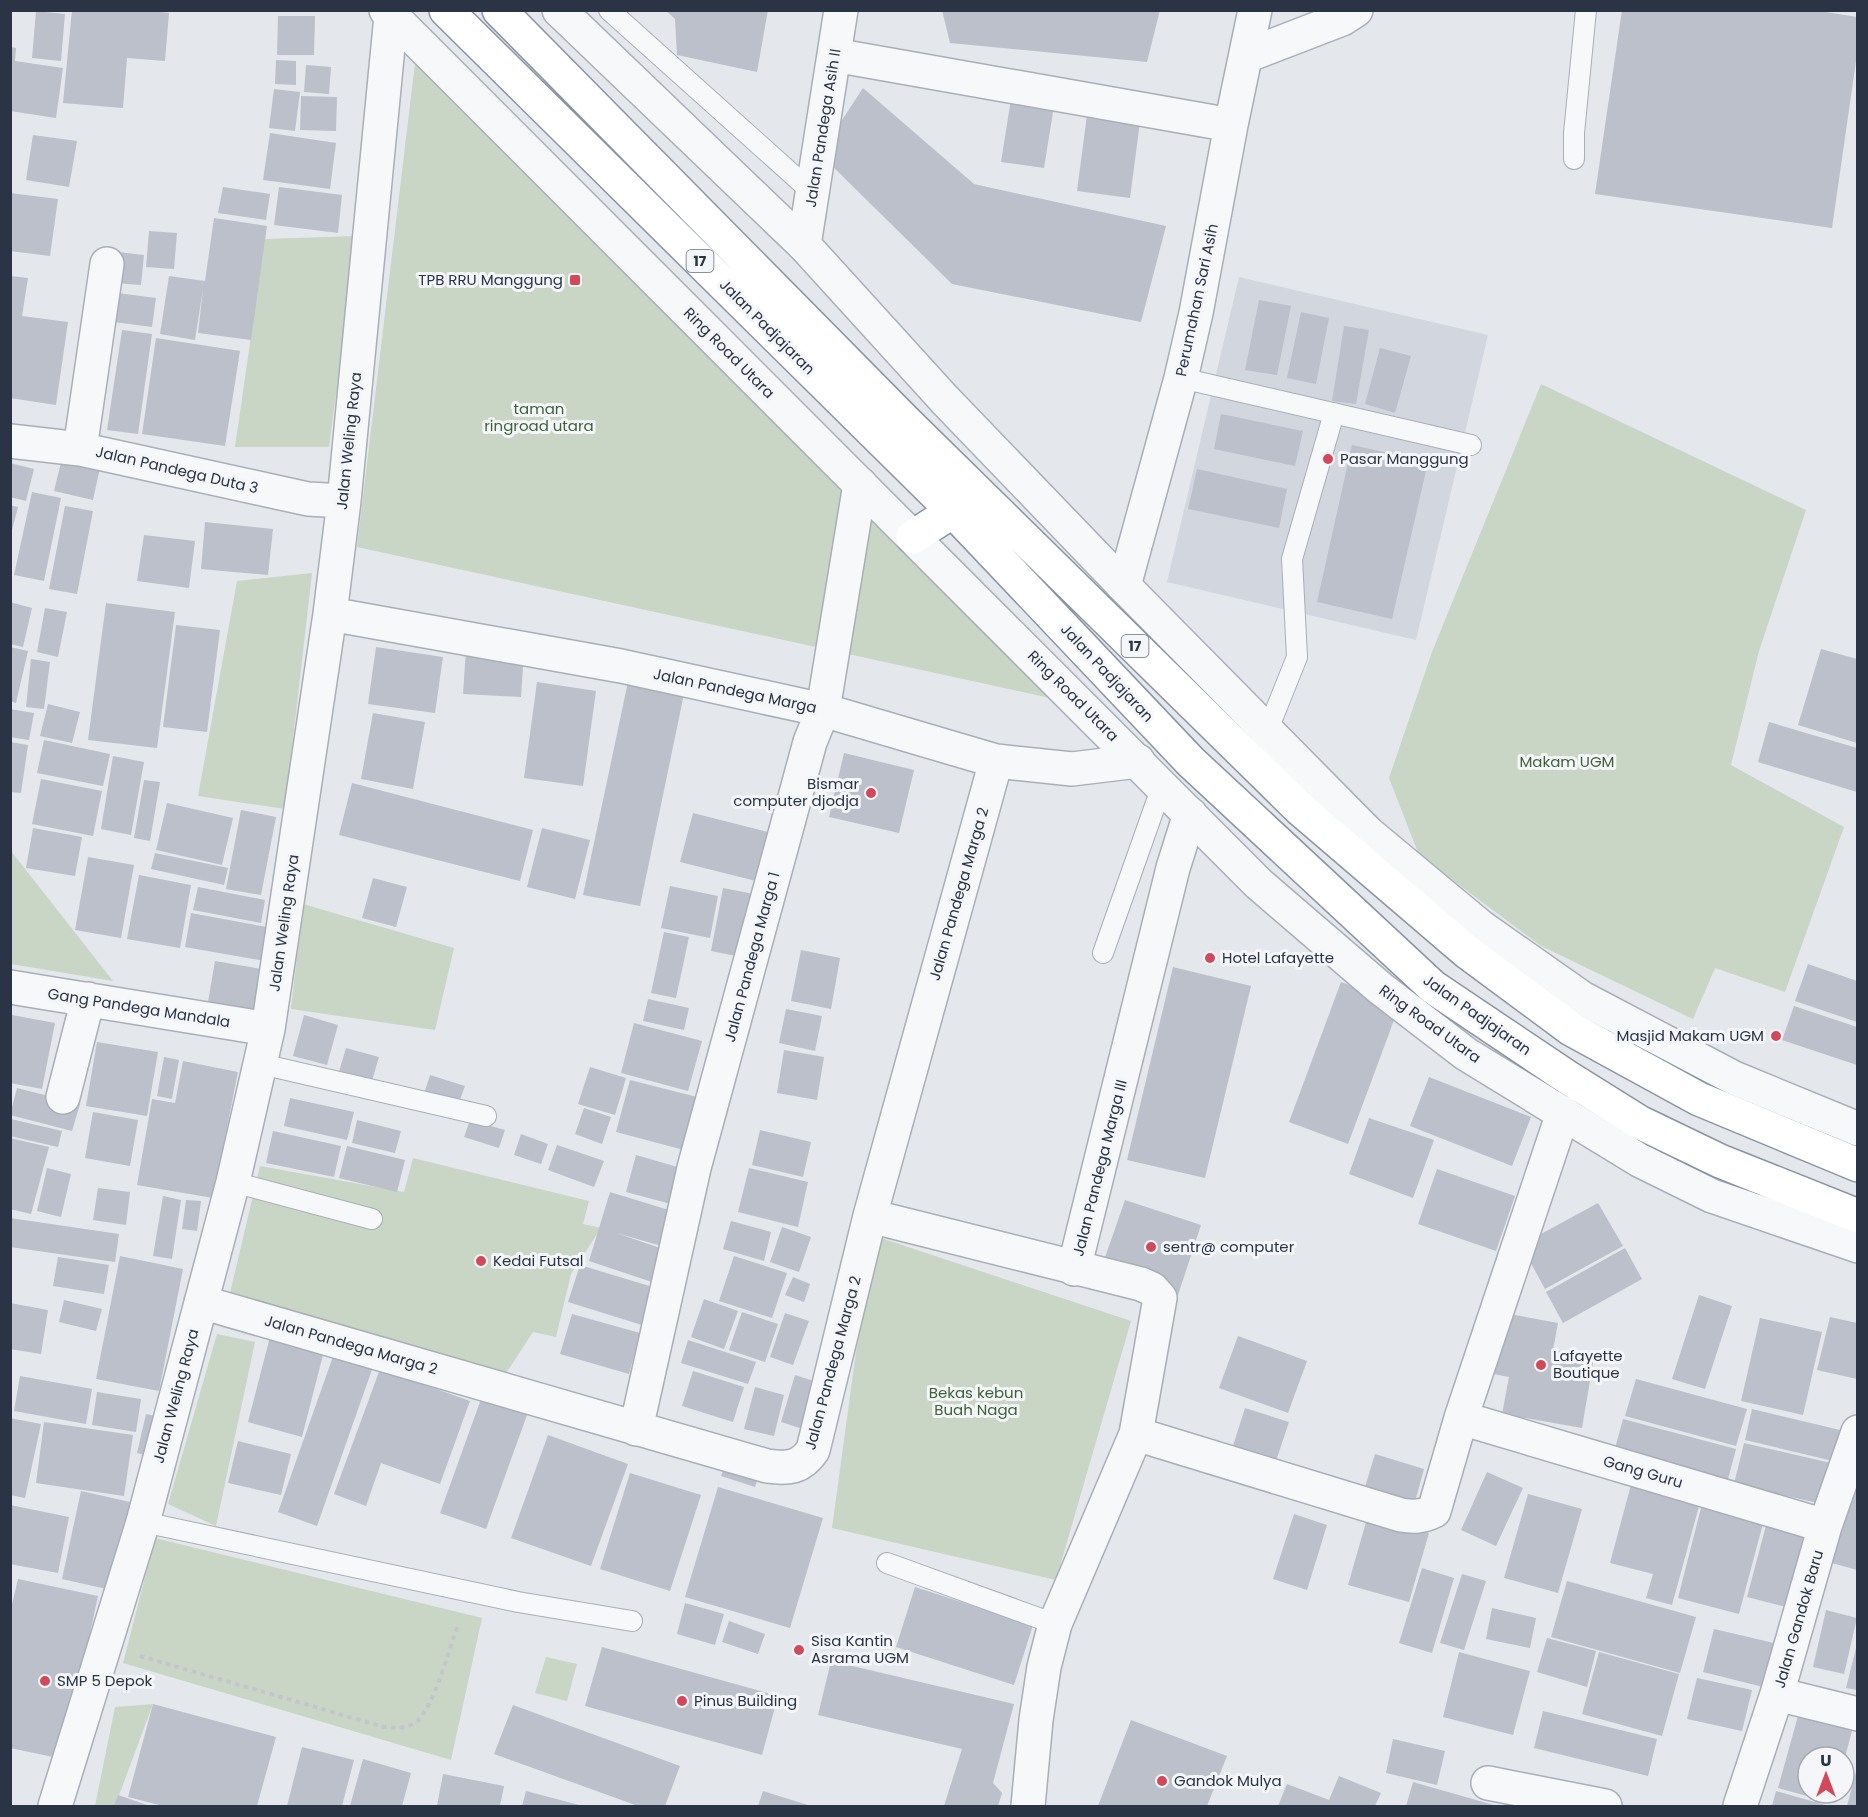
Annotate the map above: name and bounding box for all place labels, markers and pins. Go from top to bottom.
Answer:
place label: TPB RRU Manggung [418,269,563,290]
marker: TPB RRU Manggung [568,273,582,287]
place label: Pasar Manggung [1340,448,1469,469]
marker: Pasar Manggung [1321,452,1335,466]
place label: Bismar computer djodja [733,773,859,811]
marker: Bismar computer djodja [864,786,878,800]
place label: Hotel Lafayette [1222,947,1334,968]
marker: Hotel Lafayette [1203,951,1217,965]
place label: Masjid Makam UGM [1616,1025,1764,1046]
marker: Masjid Makam UGM [1769,1029,1783,1043]
place label: sentr@ computer [1163,1236,1295,1257]
marker: sentr@ computer [1144,1240,1158,1254]
place label: Kedai Futsal [493,1250,584,1271]
marker: Kedai Futsal [474,1254,488,1268]
place label: Lafayette Boutique [1553,1345,1623,1383]
marker: Lafayette Boutique [1534,1358,1548,1372]
place label: Sisa Kantin Asrama UGM [811,1630,909,1668]
marker: Sisa Kantin Asrama UGM [792,1643,806,1657]
place label: SMP 5 Depok [57,1670,152,1691]
marker: SMP 5 Depok [38,1674,52,1688]
place label: Pinus Building [694,1690,797,1711]
marker: Pinus Building [675,1694,689,1708]
place label: Gandok Mulya [1174,1770,1282,1791]
marker: Gandok Mulya [1155,1774,1169,1788]

